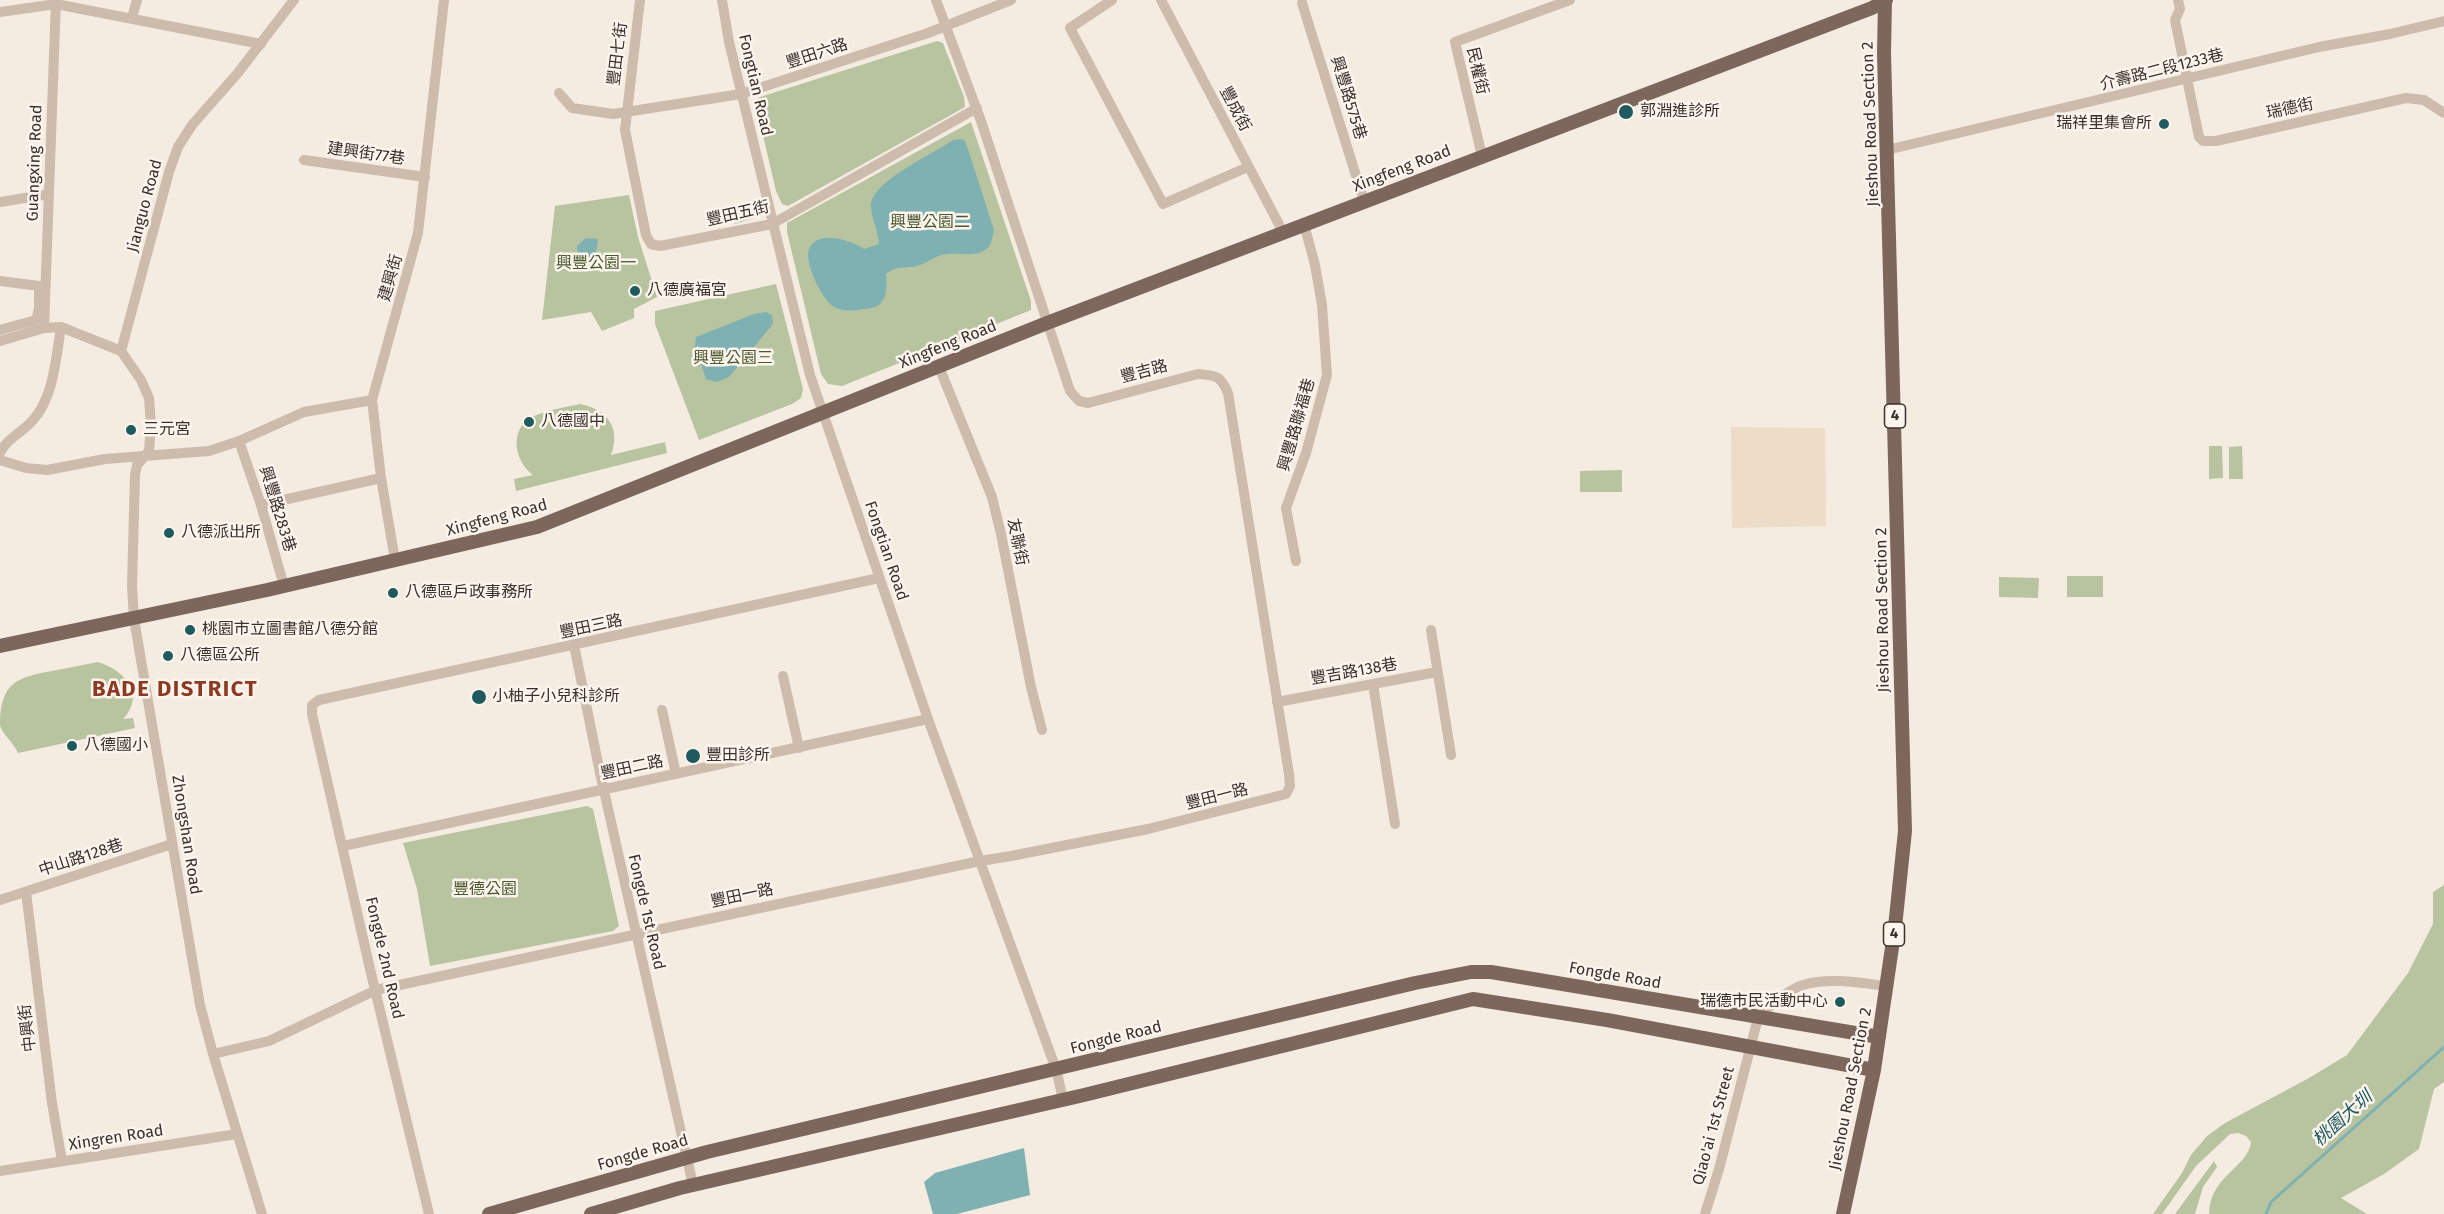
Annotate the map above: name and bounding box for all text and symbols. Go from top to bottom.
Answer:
street label: 豐田七街 [605,21,631,87]
street label: Fongtian Road [734,32,776,138]
street label: 豐田六路 [784,35,850,73]
street label: Jieshou Road Section 2 [1859,41,1883,207]
street label: 民權街 [1462,45,1492,97]
street label: 介壽路二段1233巷 [2098,45,2226,95]
street label: 興豐路575巷 [1326,54,1370,142]
street label: 豐成街 [1215,83,1255,135]
street label: 瑞德街 [2265,95,2315,123]
place label: 郭淵進診所 [1640,102,1720,122]
marker: 郭淵進診所 [1617,103,1635,121]
street label: Guangxing Road [23,104,47,222]
place label: 瑞祥里集會所 [2056,114,2152,134]
marker: 瑞祥里集會所 [2157,117,2171,131]
street label: 建興街77巷 [326,139,406,169]
street label: Xingfeng Road [1350,141,1454,197]
street label: Jianguo Road [123,157,167,255]
street label: 豐田五街 [705,197,771,231]
park label: 興豐公園二 [890,213,970,233]
street label: 建興街 [375,252,407,304]
park label: 興豐公園一 [556,254,636,274]
place label: 八德廣福宮 [647,281,727,301]
marker: 八德廣福宮 [628,284,642,298]
street label: Xingfeng Road [896,317,1000,373]
park label: 興豐公園三 [693,349,773,369]
street label: 豐吉路 [1118,357,1170,387]
street label: 興豐路聯福巷 [1275,376,1319,474]
road number: 4 [1884,404,1906,428]
place label: 八德國中 [541,412,605,432]
marker: 八德國中 [522,415,536,429]
place label: 三元宮 [143,420,191,440]
marker: 三元宮 [124,423,138,437]
street label: 興豐路283巷 [255,464,299,554]
street label: Xingfeng Road [444,495,550,541]
street label: Fongtian Road [860,499,912,603]
street label: 友聯街 [1003,517,1031,567]
place label: 八德派出所 [181,523,261,543]
marker: 八德派出所 [162,526,176,540]
street label: Jieshou Road Section 2 [1872,527,1894,693]
place label: 八德區戶政事務所 [405,583,533,603]
marker: 八德區戶政事務所 [386,586,400,600]
street label: 豐田三路 [558,611,624,643]
place label: 桃園市立圖書館八德分館 [202,620,378,640]
marker: 桃園市立圖書館八德分館 [183,623,197,637]
place label: 八德區公所 [180,646,260,666]
marker: 八德區公所 [161,649,175,663]
street label: 豐吉路138巷 [1309,655,1399,689]
district label: BADE DISTRICT [92,677,258,703]
place label: 小柚子小兒科診所 [492,687,620,707]
marker: 小柚子小兒科診所 [470,688,488,706]
place label: 八德國小 [84,736,148,756]
marker: 八德國小 [65,739,79,753]
place label: 豐田診所 [706,746,770,766]
marker: 豐田診所 [684,747,702,765]
street label: 豐田二路 [599,752,665,784]
street label: Zhongshan Road [167,774,205,896]
street label: 豐田一路 [1184,780,1250,814]
street label: 中山路128巷 [36,835,126,881]
street label: Fongde 1st Road [623,852,669,972]
park label: 豐德公園 [453,880,517,900]
street label: 豐田一路 [709,880,775,912]
street label: Fongde 2nd Road [361,895,407,1021]
road number: 4 [1884,922,1904,946]
street label: Fongde Road [1567,958,1663,994]
place label: 瑞德市民活動中心 [1700,992,1828,1012]
marker: 瑞德市民活動中心 [1833,995,1847,1009]
street label: 中興街 [16,1003,40,1053]
street label: Jieshou Road Section 2 [1826,1006,1876,1172]
street label: Fongde Road [1068,1017,1164,1059]
street label: Qiao'ai 1st Street [1689,1065,1739,1187]
water label: 桃園大圳 [2309,1087,2377,1151]
street label: Xingren Road [67,1121,165,1155]
street label: Fongde Road [595,1131,691,1175]

